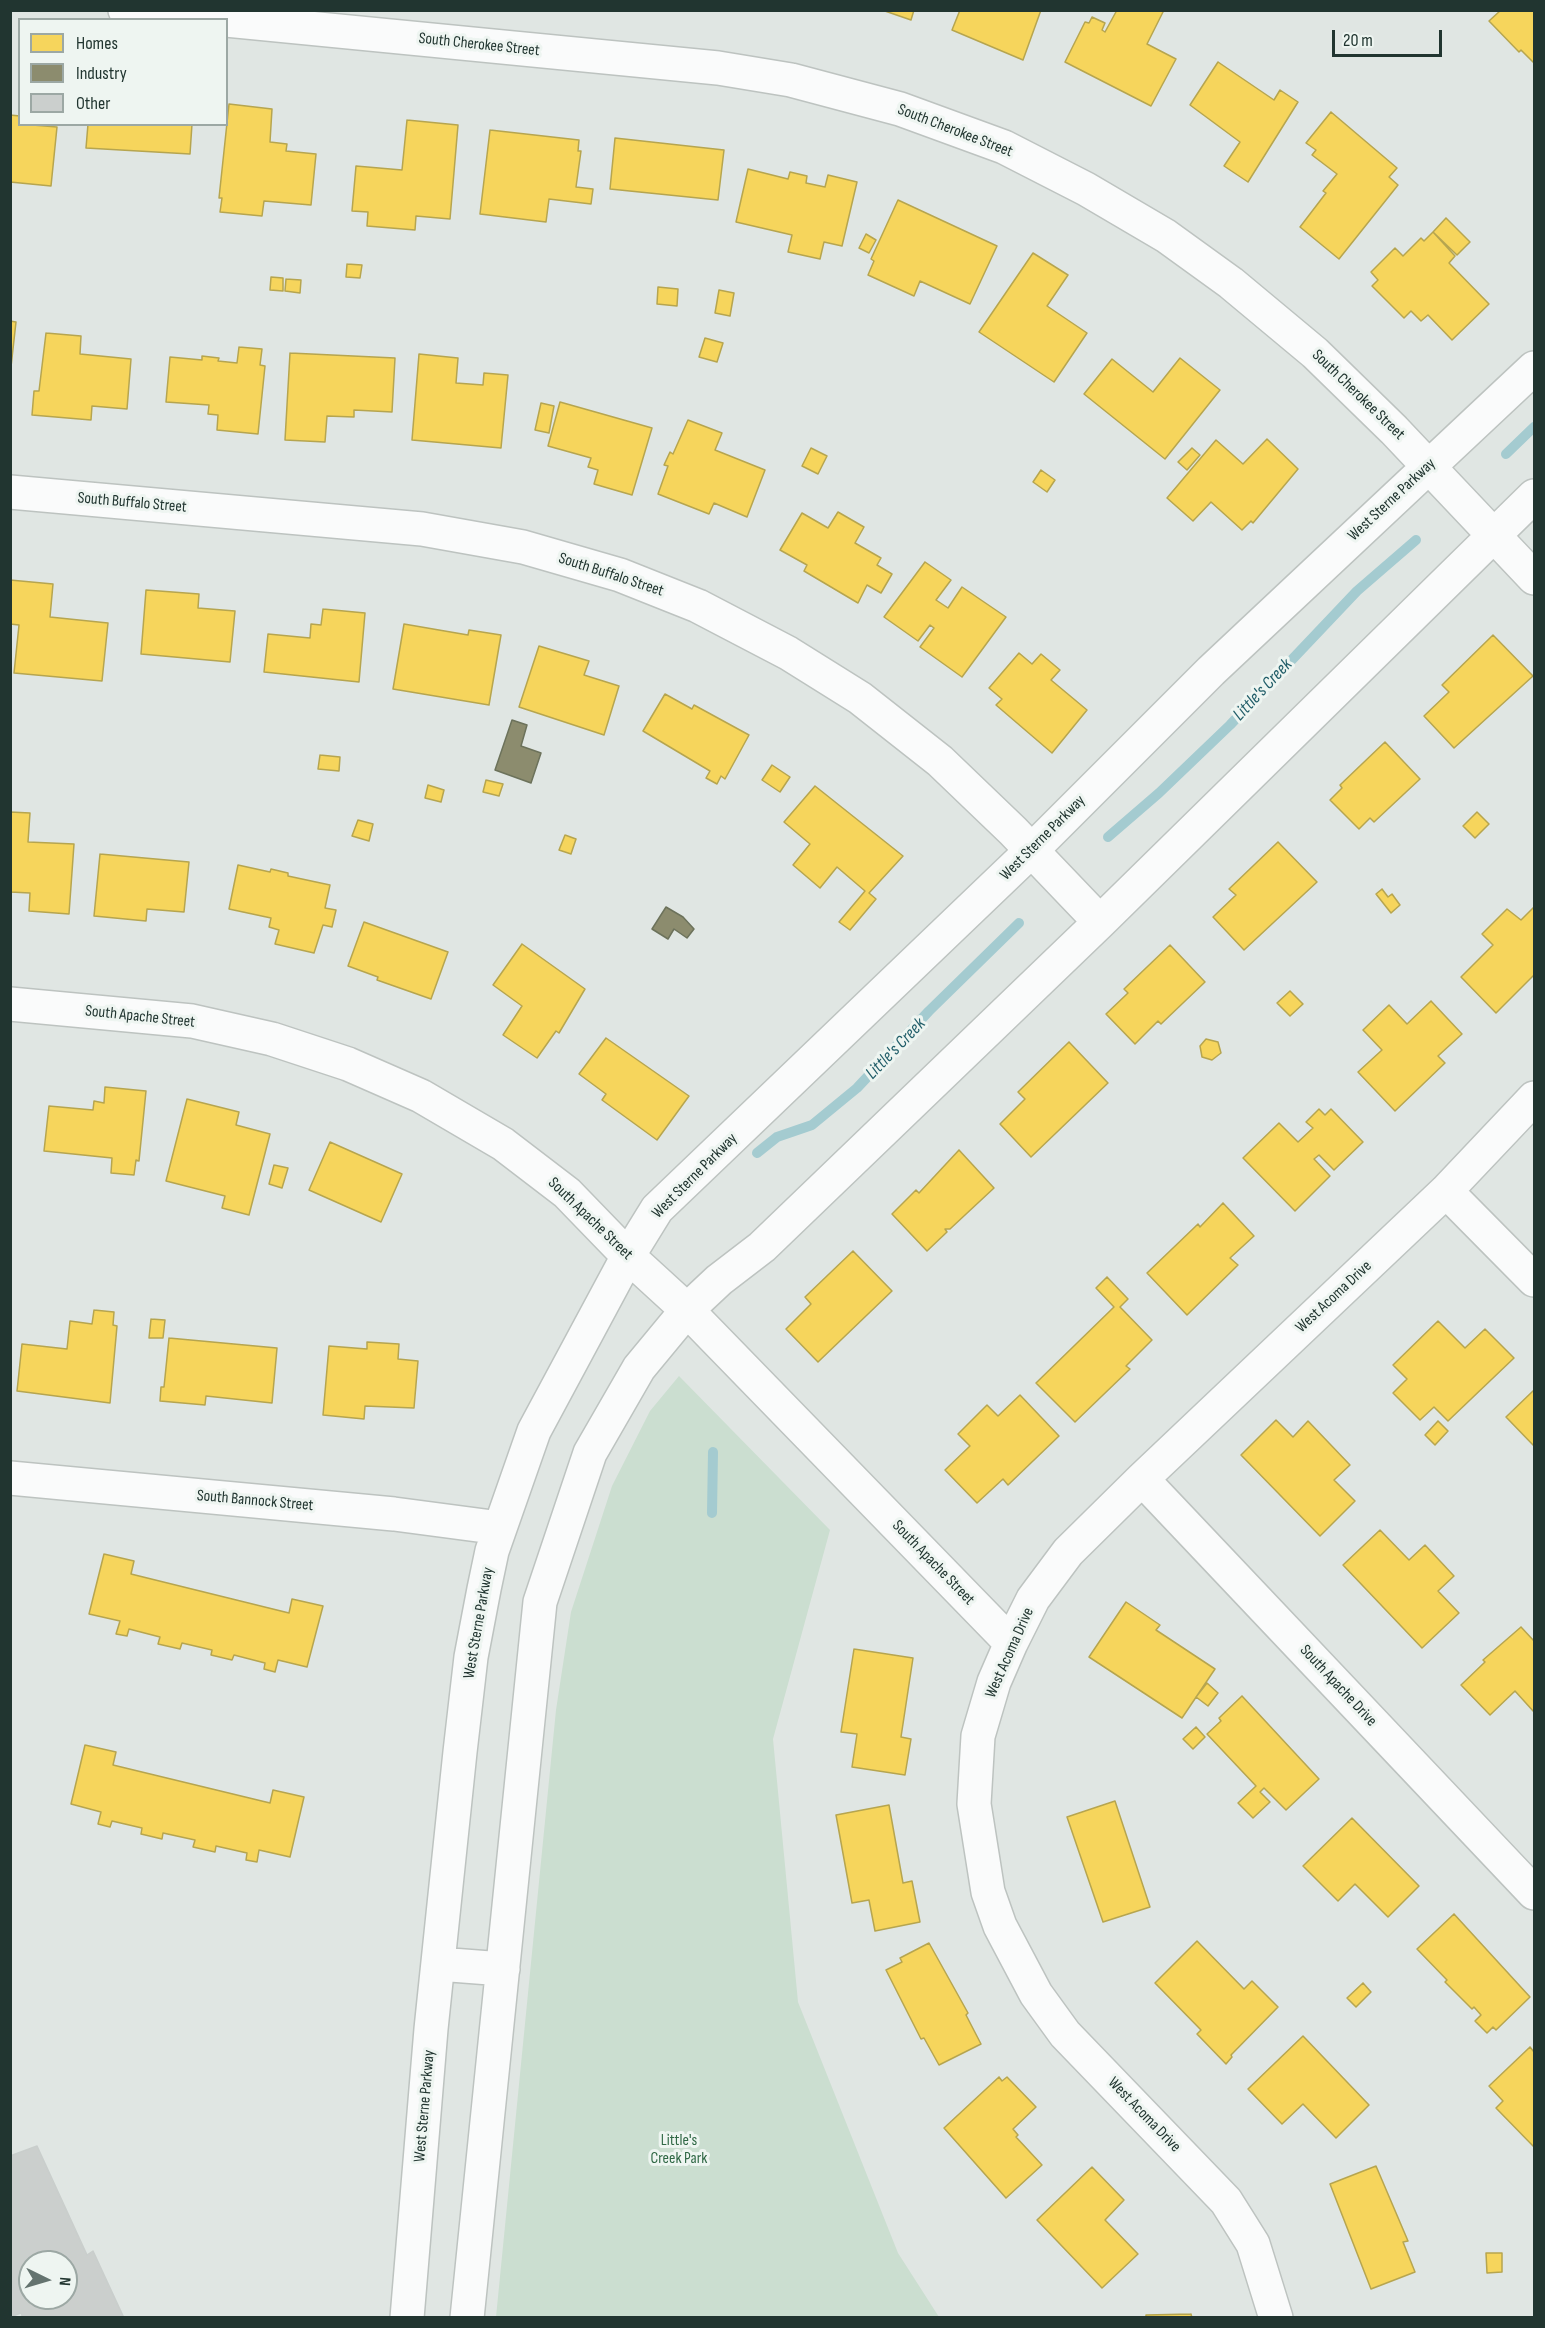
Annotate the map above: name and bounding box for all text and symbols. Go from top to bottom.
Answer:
legend [18,18,228,126]
scale bar [1335,18,1444,56]
street label: South Cherokee Street [418,29,540,61]
text: 20 m [1343,30,1373,51]
text: Homes [76,33,118,54]
text: Industry [76,63,127,84]
text: Other [76,93,110,114]
street label: South Cherokee Street [895,100,1015,162]
street label: South Cherokee Street [1308,346,1408,444]
street label: West Sterne Parkway [1344,455,1440,545]
street label: South Buffalo Street [77,489,187,517]
street label: South Buffalo Street [556,549,666,601]
water label: Little's Creek [1229,655,1297,725]
street label: West Sterne Parkway [996,791,1090,885]
street label: South Apache Street [84,1002,196,1032]
water label: Little's Creek [862,1014,930,1084]
street label: West Sterne Parkway [648,1129,742,1223]
street label: South Apache Street [544,1174,636,1264]
street label: West Acoma Drive [1292,1257,1376,1337]
street label: South Bannock Street [196,1486,314,1516]
street label: South Apache Street [888,1517,978,1609]
street label: West Sterne Parkway [460,1566,498,1680]
street label: West Acoma Drive [982,1605,1038,1701]
street label: South Apache Drive [1295,1641,1381,1731]
street label: West Sterne Parkway [411,2049,439,2163]
street label: West Acoma Drive [1104,2074,1184,2156]
park label: Little's Creek Park [651,2131,707,2169]
north arrow [18,2250,78,2310]
text: N [55,2276,74,2287]

